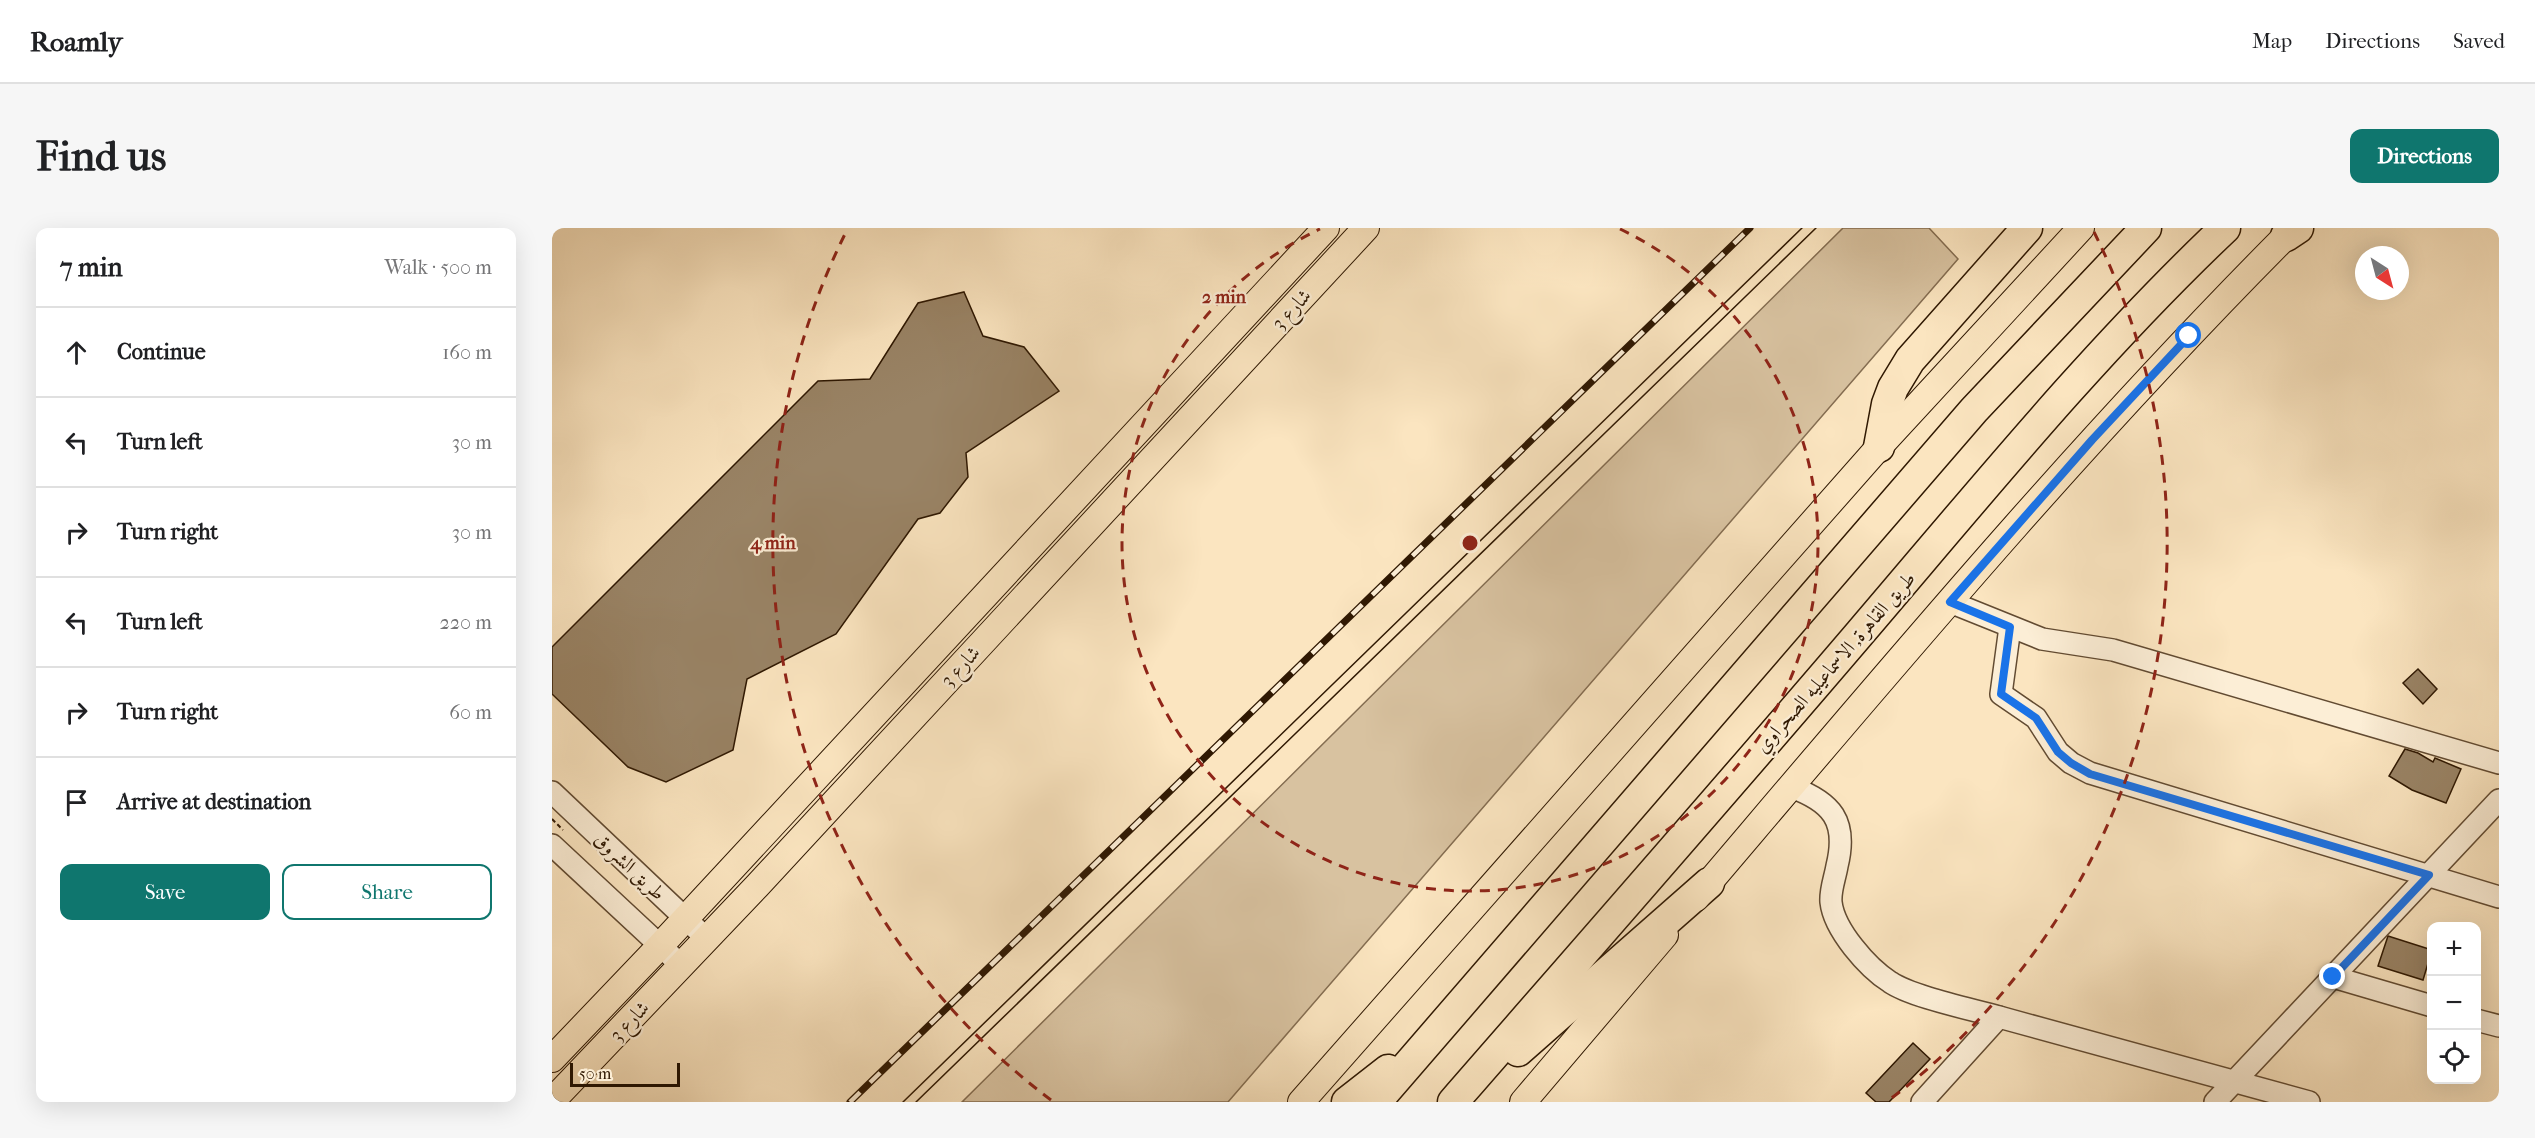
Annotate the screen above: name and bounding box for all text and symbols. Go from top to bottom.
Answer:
text: Roamly [30,25,122,58]
text: Map [2252,29,2292,53]
text: Directions [2325,29,2420,53]
text: Saved [2453,29,2505,53]
button: Directions [2350,129,2499,183]
text: Find us [36,132,166,181]
north arrow [2355,246,2409,300]
text: 7 min [60,252,123,283]
text: Walk · 500 m [384,256,492,279]
street label: شارع 3 [1267,284,1320,339]
text: 2 min [1202,287,1246,308]
route start [2175,322,2201,348]
icon: ahead [60,336,93,369]
text: Continue [117,339,206,365]
text: 160 m [442,341,492,364]
icon: left [60,426,93,459]
text: Turn left [117,429,203,455]
text: 30 m [452,431,492,454]
icon: right [60,516,93,549]
text: Turn right [117,519,218,545]
text: 30 m [452,521,492,544]
text: 4 min [749,533,796,554]
centre of rings [1460,533,1480,553]
street label: طريق القاهرة, الاسماعيليه الصحراوي [1750,567,1923,760]
icon: left [60,606,93,639]
text: Turn left [117,609,203,635]
text: 220 m [439,611,492,634]
street label: شارع 3 [936,641,989,696]
icon: right [60,696,93,729]
text: Turn right [117,699,218,725]
text: 60 m [449,701,492,724]
icon: arrive [60,786,93,819]
text: Arrive at destination [117,789,311,815]
street label: طريق الشروق [588,828,670,907]
button: Save [60,864,270,920]
button: Share [282,864,492,920]
map controls [2427,922,2481,1084]
button: + [2427,922,2481,976]
route end [2319,963,2345,989]
button: − [2427,976,2481,1030]
street label: شارع 3 [605,996,658,1050]
button: locate [2427,1030,2481,1084]
scale bar [570,1060,680,1088]
text: 50 m [579,1064,611,1083]

